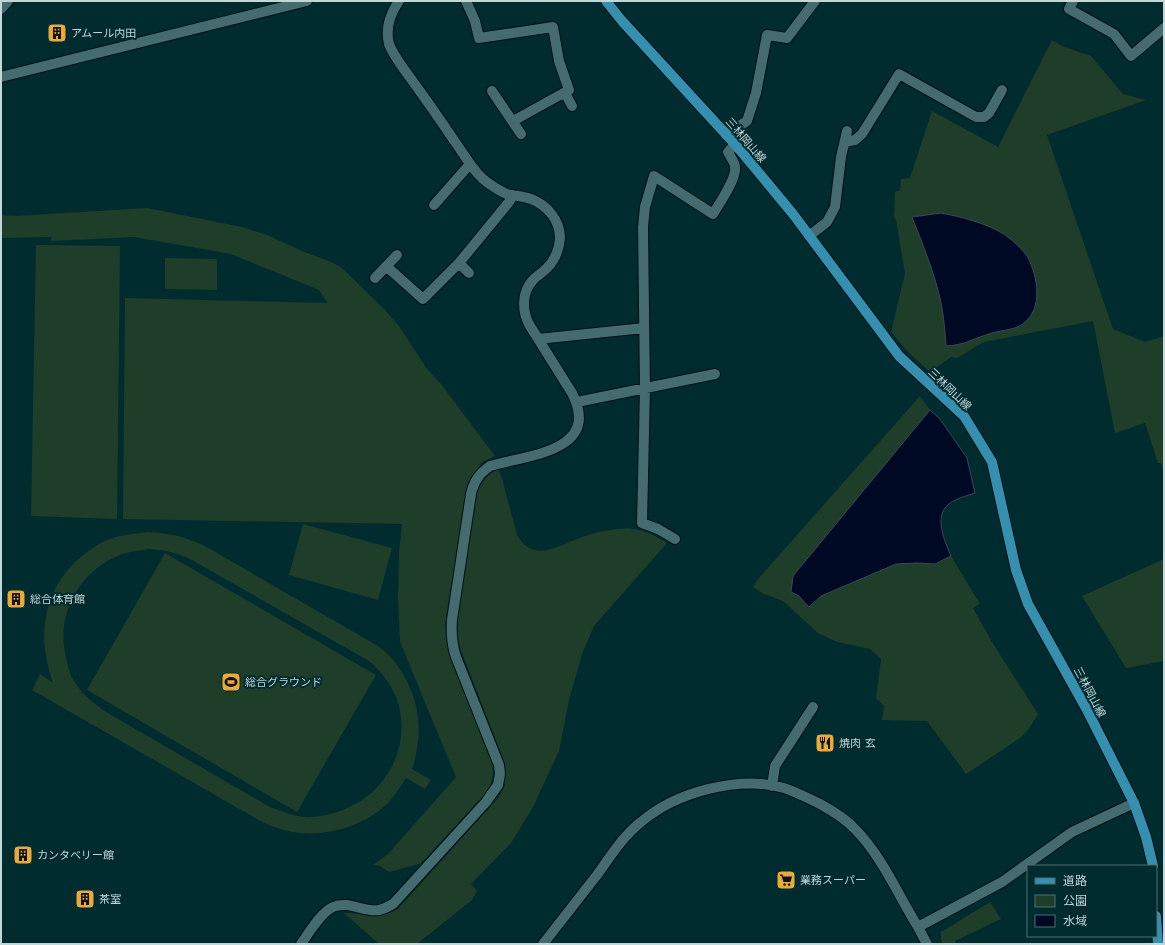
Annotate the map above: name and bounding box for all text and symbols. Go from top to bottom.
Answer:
building icon: アムール内田 [46,22,68,44]
place label: アムール内田 [71,27,136,40]
street label: 三林岡山線 [723,115,769,165]
street label: 三林岡山線 [925,366,974,413]
building icon: 総合体育館 [5,588,27,610]
place label: 総合体育館 [30,593,85,606]
street label: 三林岡山線 [1071,665,1108,720]
sports icon: 総合グラウンド [220,671,242,693]
place label: 総合グラウンド [245,676,322,689]
restaurant icon: 焼肉 玄 [814,732,836,754]
place label: 焼肉 玄 [839,737,876,750]
building icon: カンタベリー館 [12,844,34,866]
place label: カンタベリー館 [37,849,114,862]
legend [1027,865,1157,937]
supermarket icon: 業務スーパー [775,869,797,891]
place label: 業務スーパー [800,874,866,887]
text: 道路 [1063,874,1087,888]
building icon: 茶室 [74,888,96,910]
place label: 茶室 [99,893,121,906]
text: 公園 [1063,894,1087,908]
text: 水域 [1063,914,1087,928]

